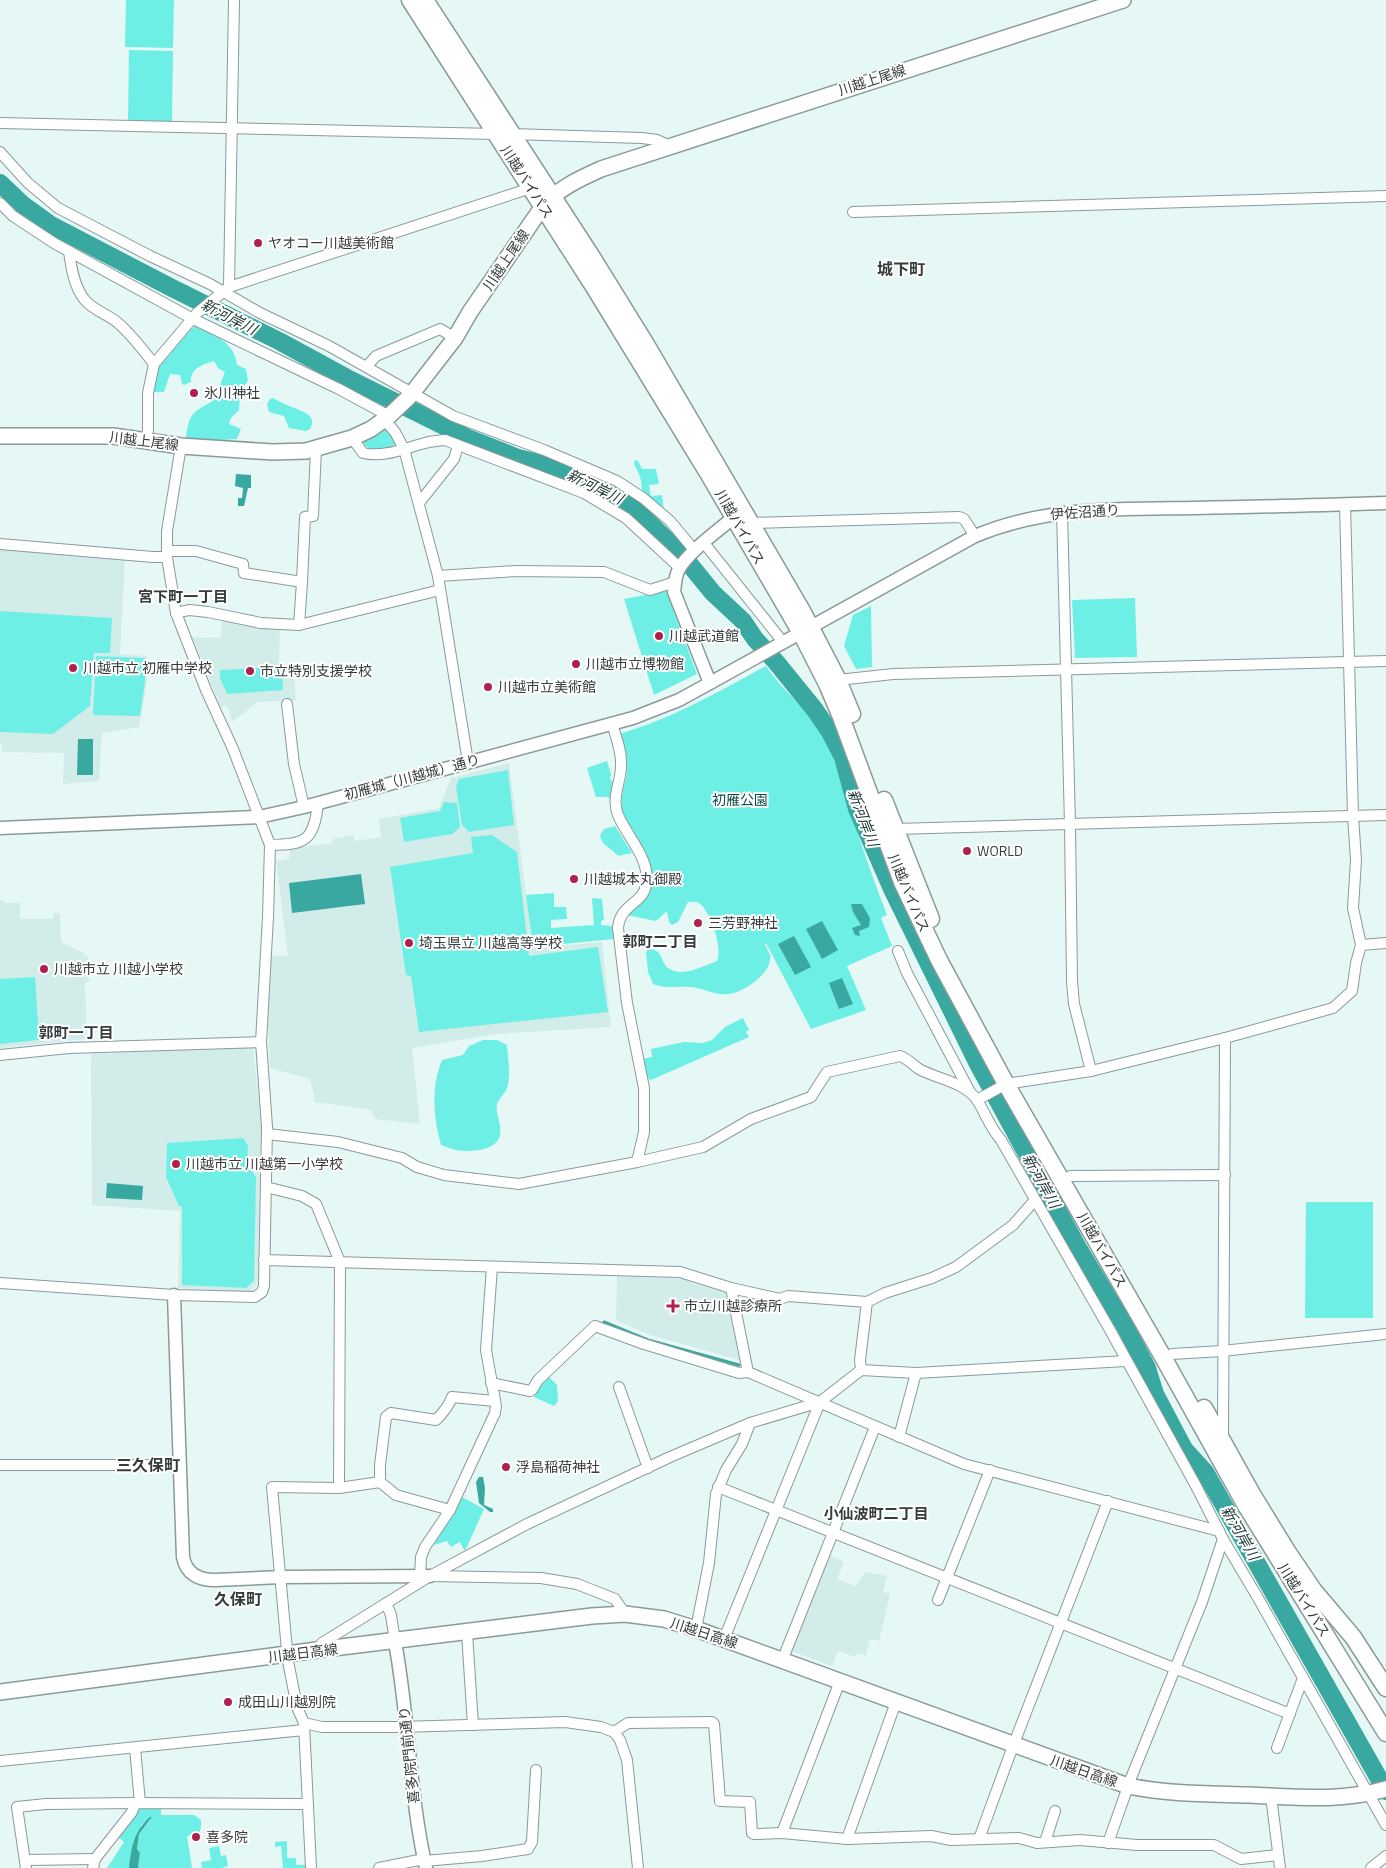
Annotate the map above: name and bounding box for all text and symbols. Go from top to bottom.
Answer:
street label: 川越上尾線 [835,59,908,100]
street label: 川越バイパス [496,141,559,223]
street label: 川越上尾線 [477,225,534,295]
place label: ヤオコー川越美術館 [268,232,394,253]
marker: ヤオコー川越美術館 [252,237,264,249]
district label: 城下町 [877,257,925,281]
water label: 新河岸川 [197,293,263,341]
place label: 氷川神社 [204,382,260,403]
marker: 氷川神社 [188,387,200,399]
street label: 川越上尾線 [108,426,180,455]
water label: 新河岸川 [563,463,629,511]
street label: 川越バイパス [710,485,770,568]
street label: 伊佐沼通り [1049,499,1121,524]
district label: 宮下町一丁目 [138,585,228,608]
place label: 川越武道館 [669,625,739,646]
marker: 川越武道館 [653,630,665,642]
place label: 川越市立博物館 [586,653,684,674]
place label: 川越市立 初雁中学校 [83,657,212,678]
marker: 川越市立博物館 [570,658,582,670]
place label: 市立特別支援学校 [260,660,372,681]
marker: 川越市立 初雁中学校 [67,662,79,674]
marker: 市立特別支援学校 [244,665,256,677]
place label: 川越市立美術館 [498,676,596,697]
marker: 川越市立美術館 [482,681,494,693]
street label: 初雁城（川越城）通り [342,748,482,805]
water label: 新河岸川 [842,786,886,852]
park label: 初雁公園 [712,789,768,810]
place label: WORLD [977,840,1023,861]
marker: WORLD [961,845,973,857]
street label: 川越バイパス [883,850,935,935]
place label: 川越城本丸御殿 [584,868,682,889]
marker: 川越城本丸御殿 [568,873,580,885]
place label: 三芳野神社 [708,912,778,933]
marker: 三芳野神社 [692,917,704,929]
district label: 郭町二丁目 [622,930,698,953]
place label: 埼玉県立 川越高等学校 [419,932,562,953]
marker: 埼玉県立 川越高等学校 [403,937,415,949]
place label: 川越市立 川越小学校 [54,958,183,979]
marker: 川越市立 川越小学校 [38,963,50,975]
district label: 郭町一丁目 [38,1021,114,1044]
water label: 新河岸川 [1017,1149,1067,1214]
place label: 川越市立 川越第一小学校 [186,1153,343,1174]
marker: 川越市立 川越第一小学校 [170,1158,182,1170]
street label: 川越バイパス [1072,1208,1132,1291]
place label: 市立川越診療所 [684,1295,782,1316]
marker: 市立川越診療所 [666,1299,680,1313]
district label: 三久保町 [116,1453,180,1477]
place label: 浮島稲荷神社 [516,1456,600,1477]
marker: 浮島稲荷神社 [500,1461,512,1473]
water label: 新河岸川 [1215,1501,1266,1566]
district label: 小仙波町二丁目 [823,1502,929,1525]
street label: 川越バイパス [1273,1559,1336,1641]
district label: 久保町 [214,1587,262,1611]
street label: 川越日高線 [668,1612,741,1653]
street label: 川越日高線 [267,1638,339,1667]
place label: 成田山川越別院 [238,1691,336,1712]
marker: 成田山川越別院 [222,1696,234,1708]
street label: 喜多院門前通り [393,1705,424,1805]
street label: 川越日高線 [1048,1749,1121,1792]
place label: 喜多院 [206,1826,248,1847]
marker: 喜多院 [190,1831,202,1843]

